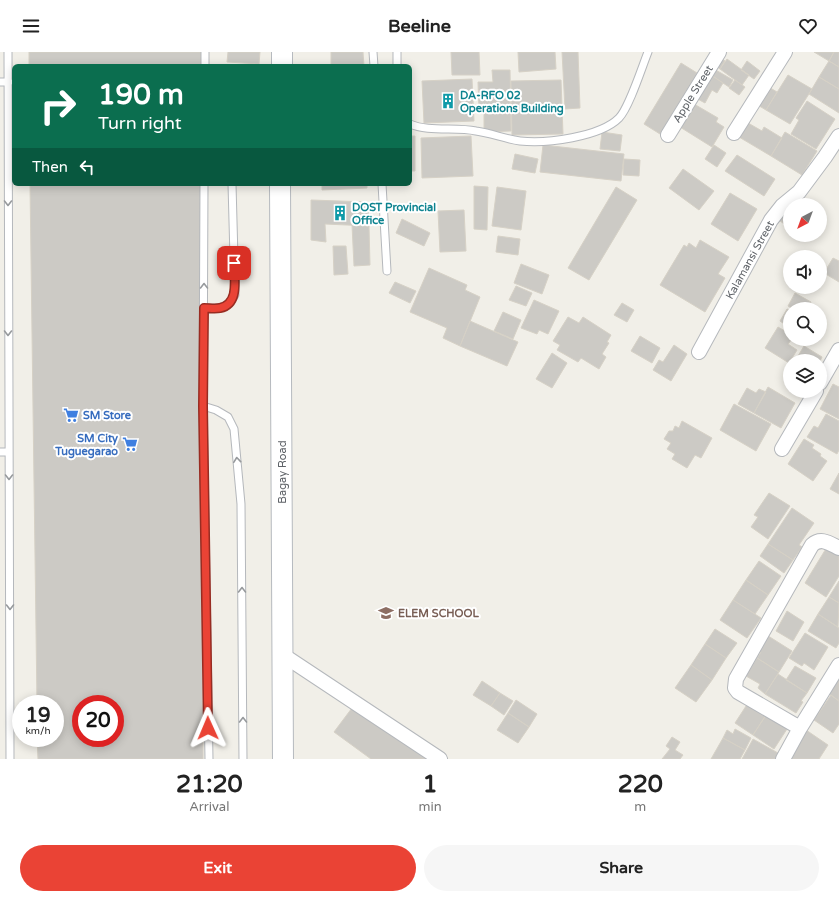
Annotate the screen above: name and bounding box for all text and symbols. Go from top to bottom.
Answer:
icon: menu [20,15,42,37]
text: Beeline [388,15,451,37]
icon: heart [797,15,819,37]
street label: Apple Street [670,63,716,125]
text: 190 m [98,78,184,112]
icon: right [32,80,84,132]
place label: DA-RFO 02 Operations Building [460,89,564,116]
building icon: DA-RFO 02 Operations Building [439,92,457,110]
text: Turn right [98,112,182,134]
icon: left [76,156,98,178]
text: Then [32,158,68,176]
north arrow [783,198,827,242]
map controls [783,198,827,398]
one-way arrow [4,200,12,206]
place label: DOST Provincial Office [352,201,436,227]
building icon: DOST Provincial Office [331,204,349,222]
street label: Kalamansi Street [723,218,777,302]
pin [217,246,251,280]
button: sound [783,250,827,294]
icon: arrive [223,252,245,274]
one-way arrow [200,283,208,289]
button: search [783,302,827,346]
one-way arrow [4,330,12,336]
button: layers [783,354,827,398]
supermarket icon: SM Store [62,406,80,424]
place label: SM Store [83,409,132,422]
place label: SM City Tuguegarao [54,432,118,459]
supermarket icon: SM City Tuguegarao [121,435,139,453]
street label: Bagay Road [276,440,289,504]
one-way arrow [233,457,242,463]
one-way arrow [5,474,13,480]
one-way arrow [238,587,246,593]
one-way arrow [6,604,14,610]
school or university icon: ELEM SCHOOL [377,604,395,622]
place label: ELEM SCHOOL [398,607,479,620]
speed limit sign: 20 [72,695,124,747]
text: 19 [25,704,51,728]
position arrow [187,707,229,749]
one-way arrow [239,717,247,723]
text: km/h [25,725,51,737]
text: 21:20 [176,770,243,799]
text: 1 [423,770,438,799]
text: 220 [618,770,663,799]
text: Arrival [189,799,229,815]
text: min [419,799,442,815]
text: m [634,799,646,815]
button: Exit [20,845,416,891]
button: Share [424,845,819,891]

